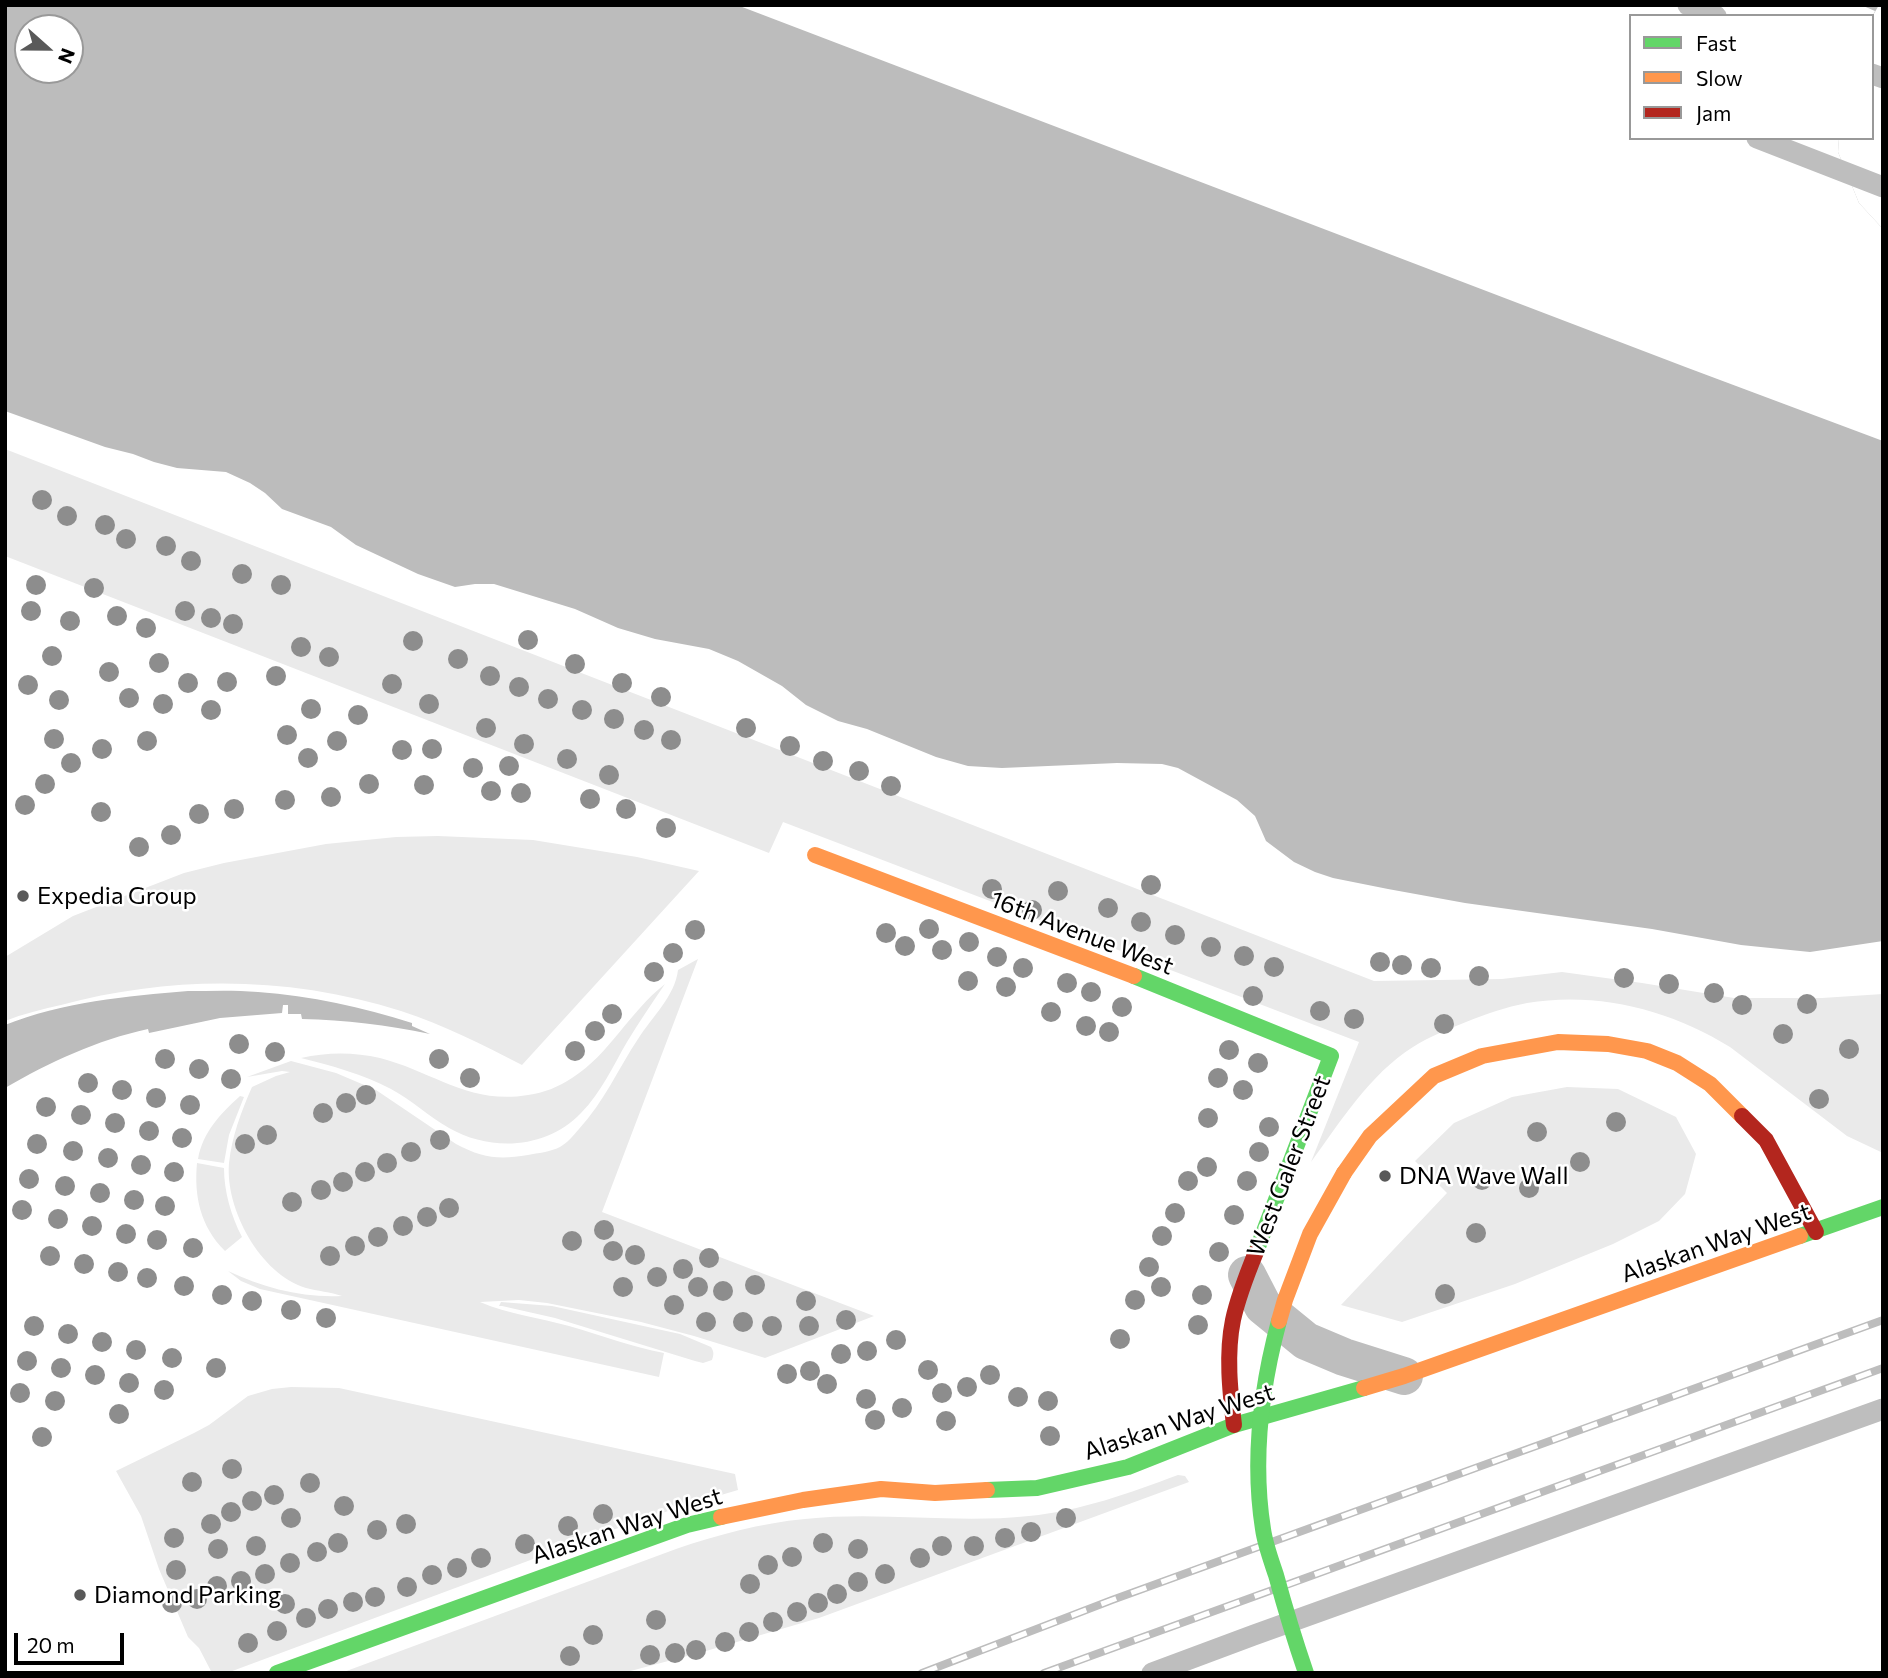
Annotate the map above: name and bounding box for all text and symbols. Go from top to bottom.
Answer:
north arrow [14,14,84,84]
legend [1629,14,1874,140]
text: Fast [1696,30,1737,55]
text: N [54,45,80,67]
text: Slow [1696,65,1743,90]
text: Jam [1696,100,1731,125]
place label: Expedia Group [37,882,197,910]
street label: 16th Avenue West [986,885,1178,981]
marker: Expedia Group [15,888,31,904]
street label: West Galer Street [1241,1071,1337,1261]
place label: DNA Wave Wall [1399,1162,1569,1190]
marker: DNA Wave Wall [1377,1168,1393,1184]
street label: Alaskan Way West [1617,1197,1815,1289]
street label: Alaskan Way West [1080,1378,1278,1466]
street label: Alaskan Way West [528,1482,726,1570]
place label: Diamond Parking [94,1581,281,1609]
marker: Diamond Parking [72,1587,88,1603]
scale bar [18,1618,128,1662]
text: 20 m [27,1632,75,1657]

